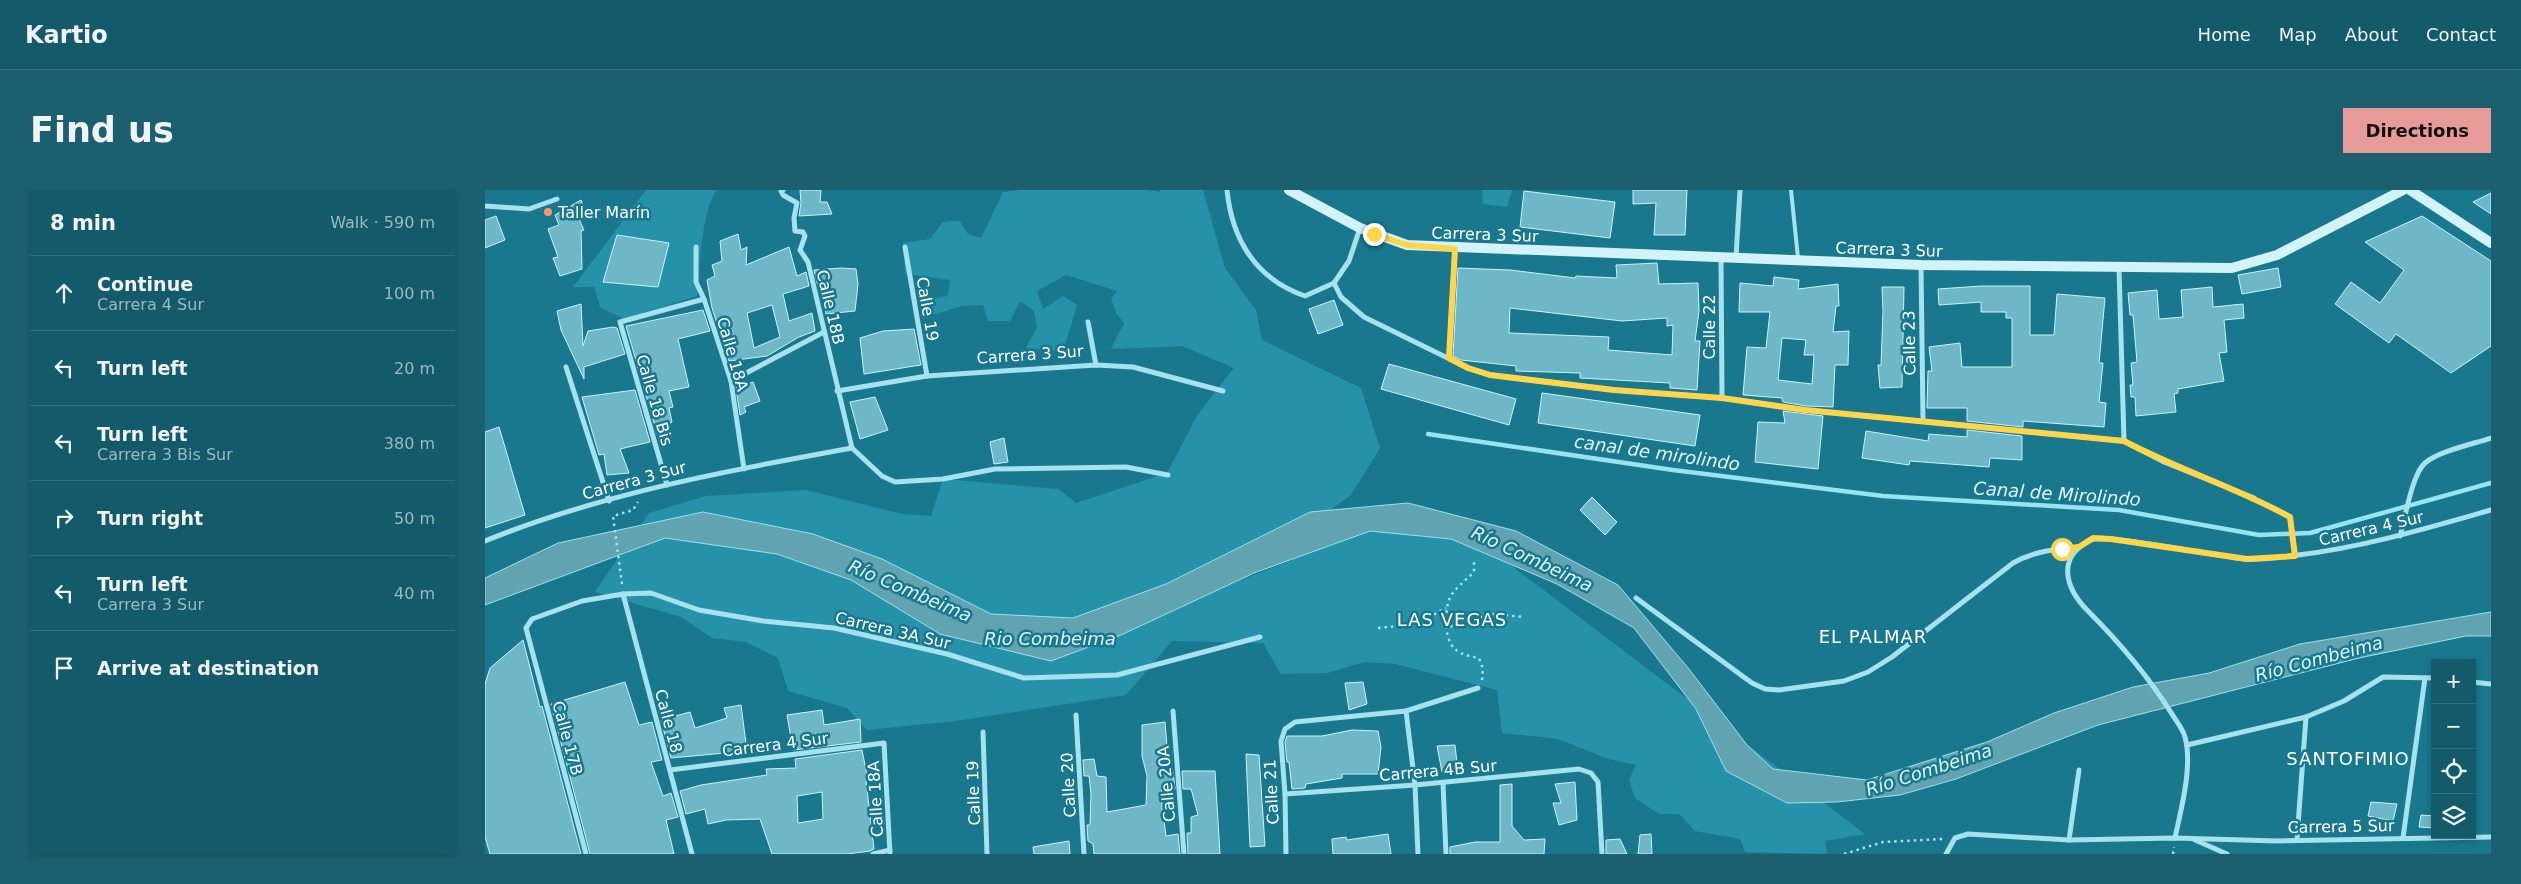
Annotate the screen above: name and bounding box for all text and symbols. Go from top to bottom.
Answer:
text: Kartio [25,21,108,49]
text: Home [2198,24,2251,45]
text: Map [2279,24,2317,45]
text: About [2345,24,2398,45]
text: Contact [2426,24,2496,45]
button: Directions [2343,108,2491,153]
text: Find us [30,110,174,150]
place label: Taller Marín [557,203,650,222]
marker: Taller Marín [542,206,554,218]
text: 8 min [50,211,116,235]
text: Walk · 590 m [330,213,435,232]
route end [1363,223,1386,246]
street label: Carrera 3 Sur [1431,223,1539,246]
street label: Carrera 3 Sur [1835,238,1943,261]
street label: Calle 18B [813,268,848,346]
text: Continue [97,273,193,295]
street label: Calle 19 [912,275,943,343]
icon: ahead [50,279,78,307]
text: 100 m [384,284,435,303]
street label: Calle 22 [1700,294,1719,360]
text: Carrera 4 Sur [97,295,204,314]
street label: Calle 23 [1899,310,1920,376]
street label: Calle 18A [713,315,752,393]
street label: Carrera 3 Sur [976,341,1084,368]
street label: Calle 18 Bis [632,352,677,448]
icon: left [50,354,78,382]
text: Turn left [97,357,188,379]
text: 20 m [394,359,435,378]
text: Turn left [97,423,188,445]
icon: left [50,429,78,457]
water label: canal de mirolindo [1573,430,1741,475]
text: 380 m [384,434,435,453]
text: Carrera 3 Bis Sur [97,445,233,464]
street label: Carrera 3 Sur [580,457,689,504]
water label: Canal de Mirolindo [1973,477,2141,510]
icon: right [50,504,78,532]
text: Turn right [97,507,203,529]
street label: Carrera 4 Sur [2317,507,2426,550]
text: 50 m [394,509,435,528]
water label: Río Combeima [1468,521,1596,596]
route start [2051,538,2074,561]
water label: Río Combeima [846,555,975,626]
text: Turn left [97,573,188,595]
icon: left [50,579,78,607]
text: 40 m [394,584,435,603]
text: Carrera 3 Sur [97,595,204,614]
street label: Carrera 3A Sur [833,608,953,653]
district label: LAS VEGAS [1397,609,1507,630]
district label: EL PALMAR [1819,626,1927,647]
water label: Rio Combeima [984,628,1116,649]
water label: Río Combeima [2253,631,2385,686]
icon: arrive [50,654,78,682]
text: Arrive at destination [97,657,319,679]
map controls [2431,659,2476,839]
button: + [2431,659,2476,704]
street label: Calle 18 [651,687,686,755]
street label: Calle 17B [548,699,587,777]
button: − [2431,704,2476,749]
street label: Carrera 4 Sur [721,728,830,760]
water label: Río Combeima [1863,739,1995,800]
street label: Calle 20A [1154,745,1179,823]
district label: SANTOFIMIO [2286,748,2410,769]
button: locate [2431,749,2476,794]
street label: Calle 20 [1057,752,1080,818]
street label: Carrera 4B Sur [1378,756,1498,785]
street label: Calle 21 [1260,759,1283,825]
street label: Calle 18A [864,760,887,837]
street label: Calle 19 [963,760,984,826]
button: layers [2431,794,2476,839]
street label: Carrera 5 Sur [2287,816,2395,837]

